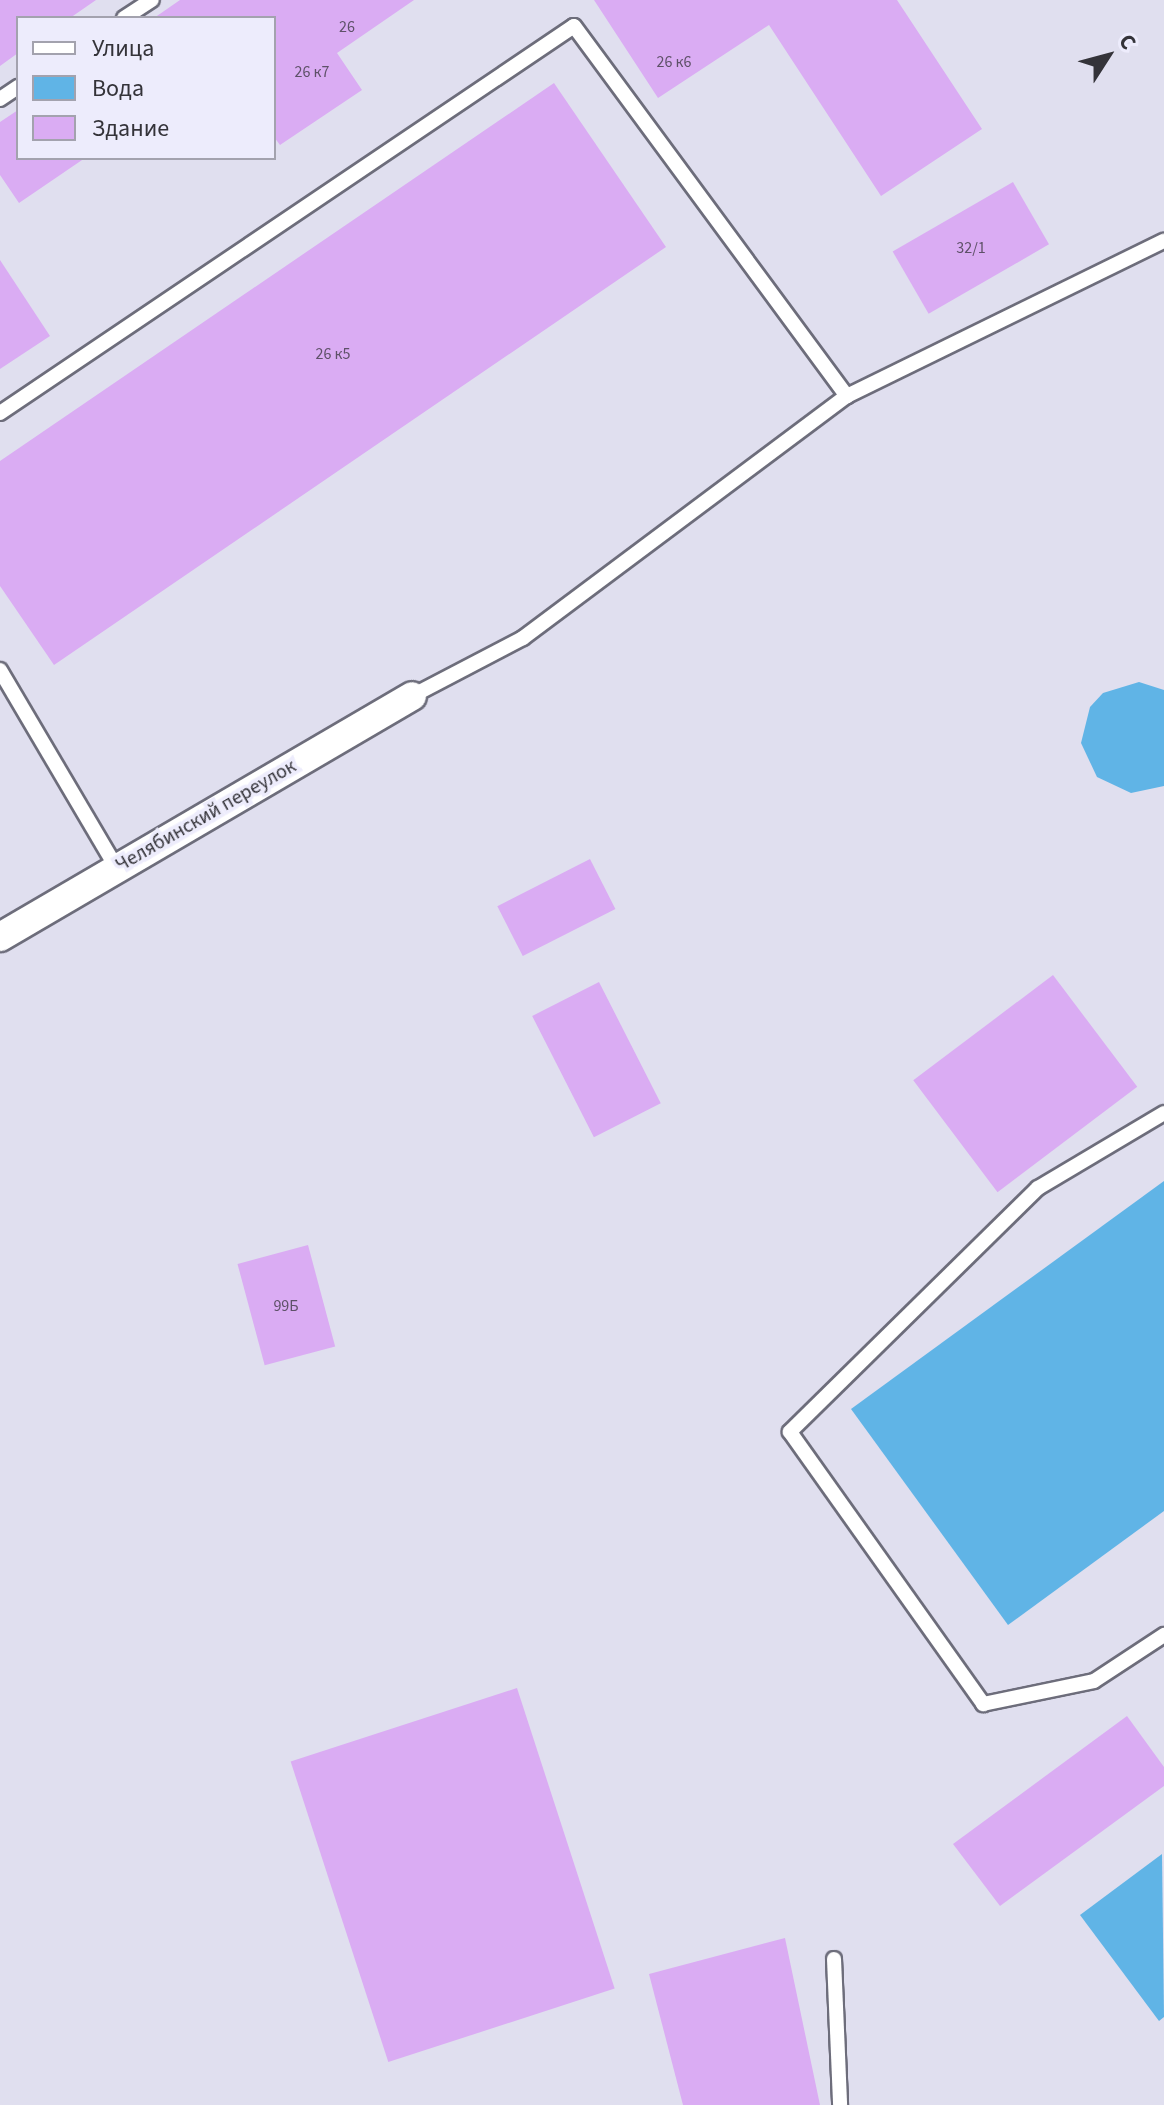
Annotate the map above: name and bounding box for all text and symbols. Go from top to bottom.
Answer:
legend [16,16,276,160]
north arrow [1068,16,1148,96]
house number: 26 [339,17,355,37]
text: С [1111,27,1144,56]
text: Улица [92,31,154,66]
house number: 26 к6 [657,52,691,72]
house number: 26 к7 [295,62,329,82]
text: Вода [92,71,144,106]
text: Здание [92,111,169,146]
house number: 32/1 [956,238,986,258]
house number: 26 к5 [316,344,350,364]
street label: Челябинский переулок [111,754,301,878]
house number: 99Б [273,1296,299,1316]

